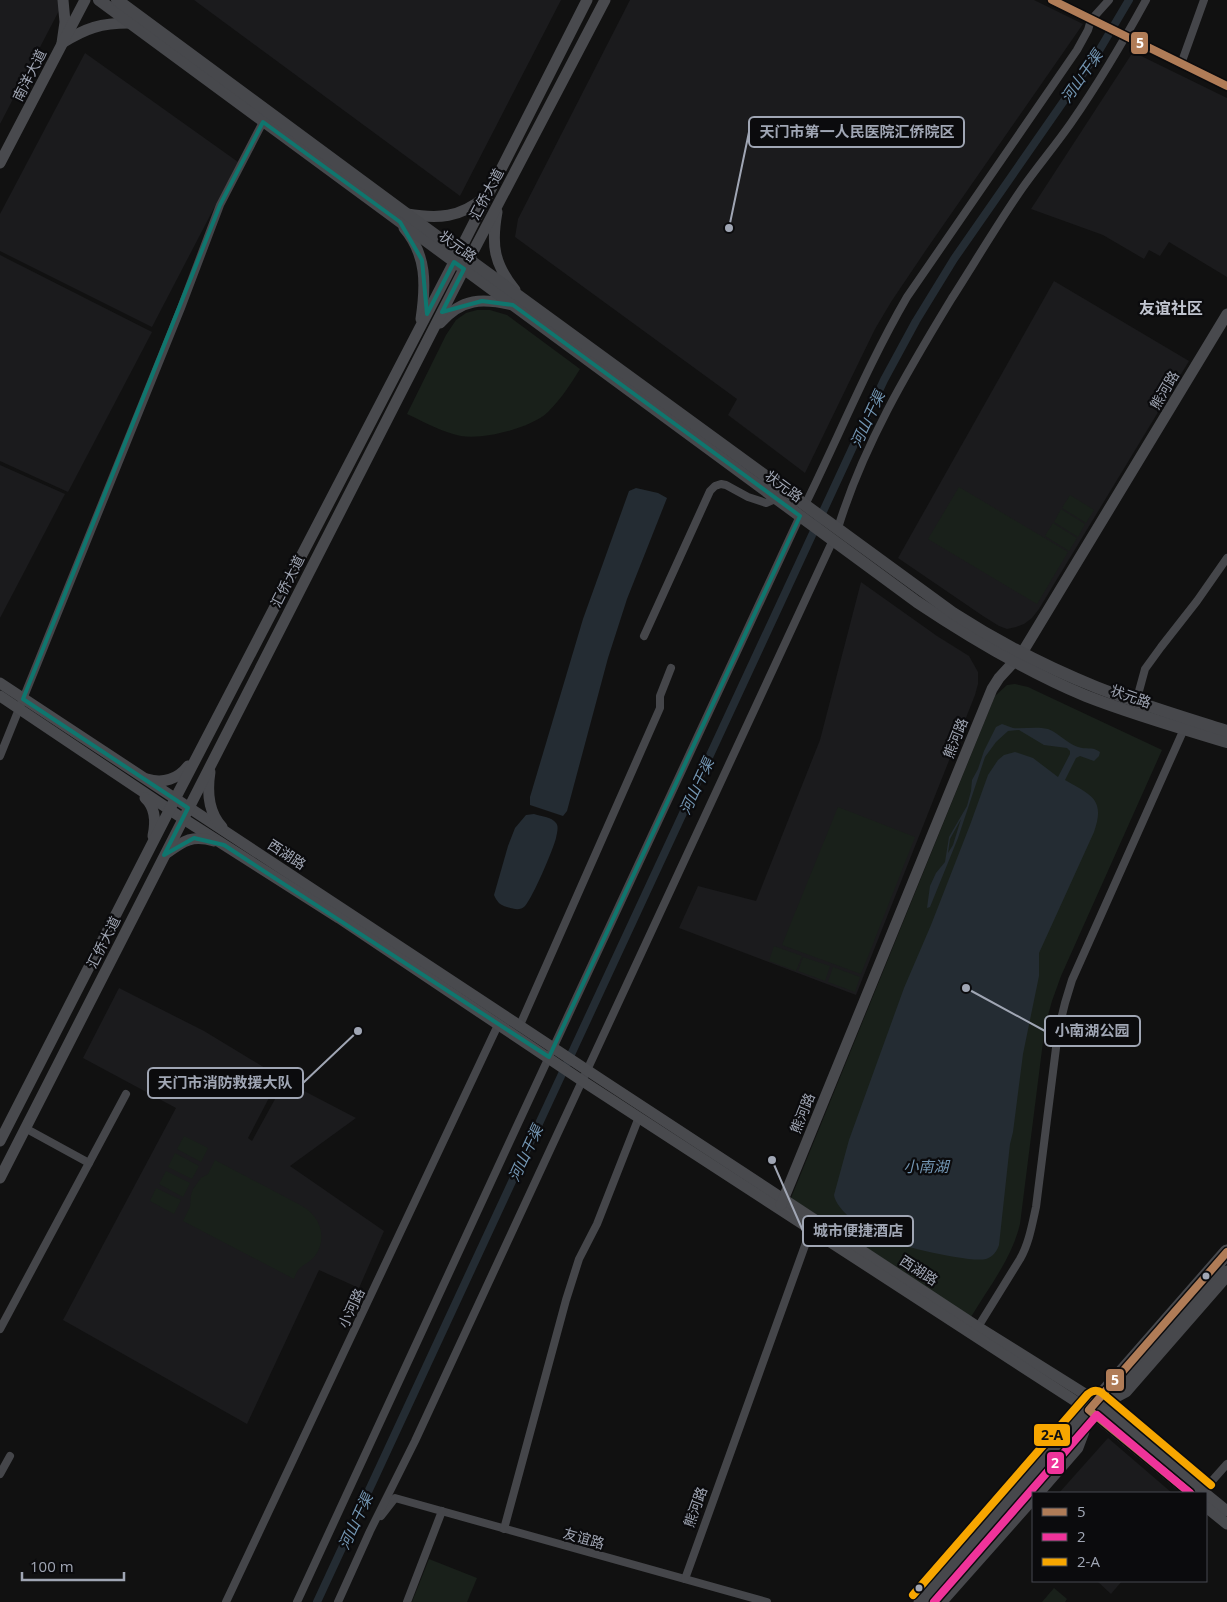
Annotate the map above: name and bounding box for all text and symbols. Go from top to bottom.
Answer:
line badge: 5 [1130,31,1149,55]
text: 5 [1136,33,1144,52]
water label: 河山干渠 [1056,44,1108,106]
street label: 南洋大道 [8,46,50,104]
callout: 天门市第一人民医院汇侨院区 [749,117,964,147]
text: 天门市第一人民医院汇侨院区 [759,121,955,141]
street label: 汇侨大道 [464,165,508,223]
street label: 状元路 [435,226,481,266]
district label: 友谊社区 [1139,297,1203,319]
street label: 熊河路 [1145,367,1183,413]
water label: 河山干渠 [845,386,890,450]
street label: 状元路 [761,466,807,506]
street label: 汇侨大道 [266,552,308,610]
street label: 状元路 [1108,680,1154,712]
street label: 熊河路 [938,715,972,761]
water label: 河山干渠 [674,753,719,817]
street label: 西湖路 [264,835,310,873]
street label: 汇侨大道 [82,913,124,971]
callout: 小南湖公园 [1045,1016,1140,1046]
text: 小南湖公园 [1054,1020,1130,1040]
callout: 天门市消防救援大队 [148,1068,303,1098]
text: 天门市消防救援大队 [157,1072,293,1092]
street label: 熊河路 [785,1090,819,1136]
water label: 河山干渠 [503,1120,548,1184]
water label: 小南湖 [903,1156,950,1176]
callout: 城市便捷酒店 [803,1216,913,1246]
text: 城市便捷酒店 [813,1220,903,1240]
street label: 西湖路 [896,1251,942,1289]
unlabelled marker [1201,1271,1211,1281]
street label: 小河路 [334,1285,368,1331]
line badge: 5 [1105,1368,1125,1392]
text: 5 [1111,1370,1119,1389]
line badge: 2-A [1033,1423,1071,1447]
text: 2-A [1041,1425,1063,1444]
line badge: 2 [1046,1451,1065,1475]
text: 2 [1051,1453,1059,1472]
street label: 熊河路 [679,1484,711,1530]
water label: 河山干渠 [333,1488,378,1552]
legend [1032,1492,1207,1582]
text: 5 [1077,1501,1086,1521]
street label: 友谊路 [561,1523,607,1553]
text: 2 [1077,1526,1086,1546]
scale bar [22,1550,125,1582]
text: 2-A [1077,1551,1100,1571]
text: 100 m [30,1556,74,1576]
unlabelled marker [914,1583,924,1593]

